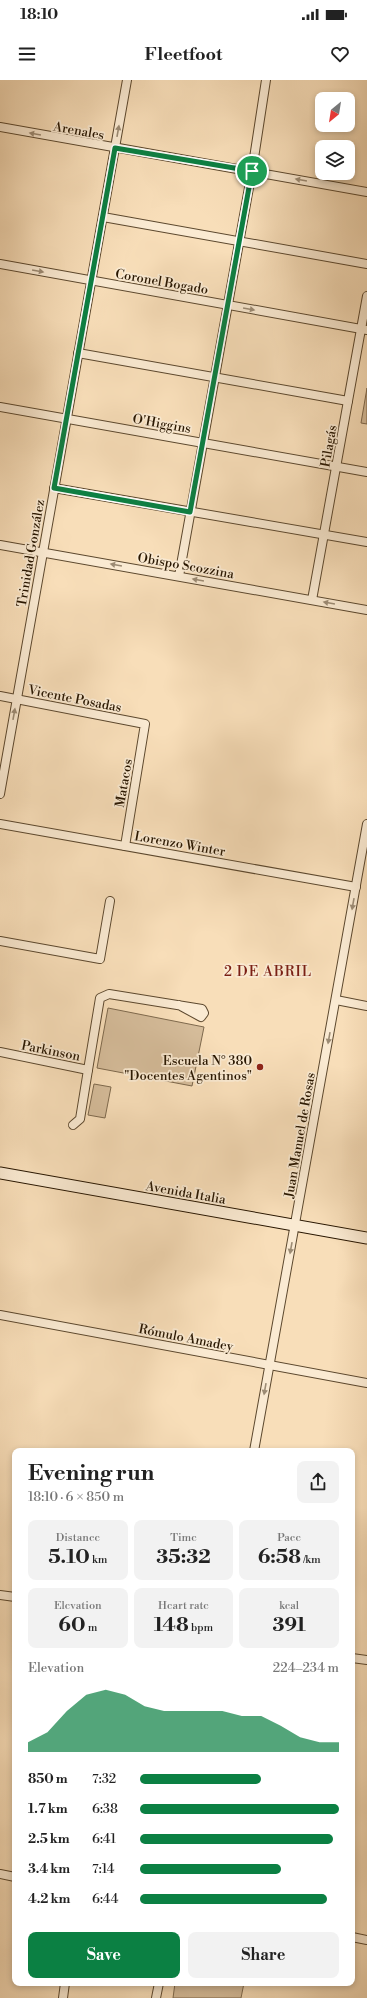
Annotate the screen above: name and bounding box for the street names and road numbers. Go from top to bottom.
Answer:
street label: Arenales [51,118,106,143]
street label: Coronel Bogado [114,266,210,298]
street label: O'Higgins [131,411,193,437]
street label: Pilagás [317,424,341,469]
street label: Trinidad González [14,498,48,608]
street label: Obispo Scozzina [136,550,236,582]
street label: Vicente Posadas [26,682,123,716]
street label: Matacos [112,757,136,809]
street label: Lorenzo Winter [133,828,227,860]
street label: Parkinson [20,1037,82,1065]
street label: Juan Manuel de Rosas [281,1071,319,1200]
street label: Avenida Italia [144,1178,227,1208]
street label: Rómulo Amadey [137,1321,235,1355]

